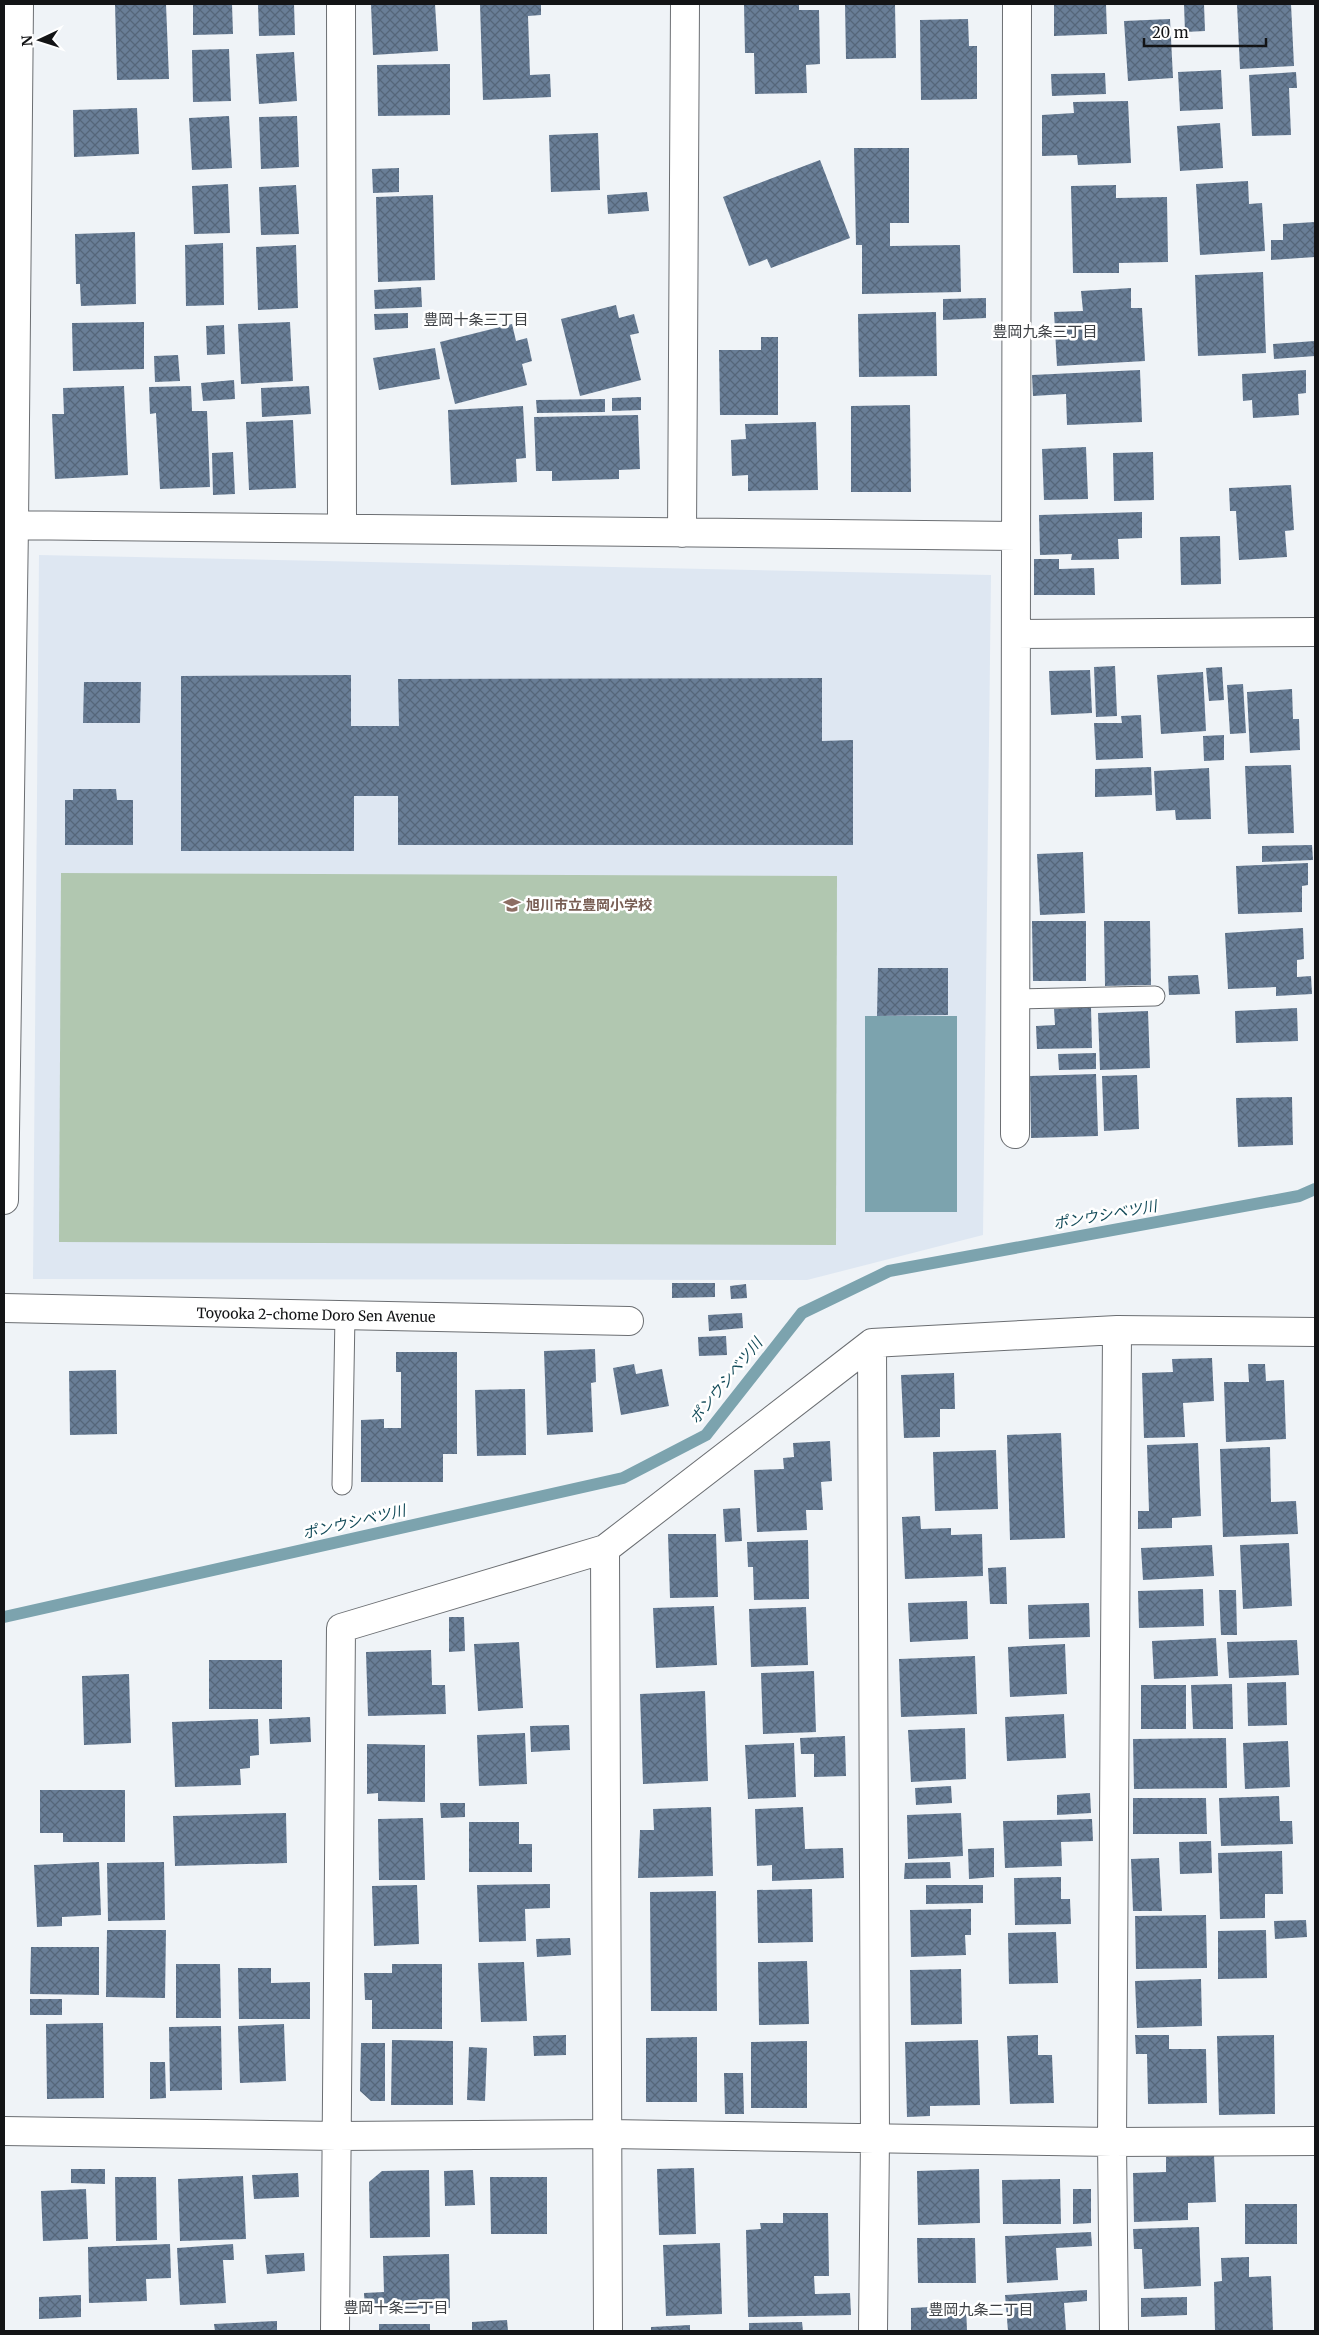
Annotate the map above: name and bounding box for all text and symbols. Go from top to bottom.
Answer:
north arrow [15,15,65,65]
scale bar [1144,15,1266,47]
text: 20 m [1152,23,1189,42]
text: N [18,35,36,47]
district label: 豊岡十条三丁目 [423,310,529,329]
district label: 豊岡九条三丁目 [992,322,1098,341]
school or university icon: 旭川市立豊岡小学校 [502,895,522,915]
place label: 旭川市立豊岡小学校 [526,896,652,914]
water label: ポンウシベツ川 [1052,1196,1160,1233]
street label: Toyooka 2-chome Doro Sen Avenue [196,1304,436,1326]
water label: ポンウシベツ川 [685,1332,767,1427]
water label: ポンウシベツ川 [301,1500,409,1543]
district label: 豊岡十条二丁目 [343,2298,449,2317]
district label: 豊岡九条二丁目 [928,2300,1034,2319]

